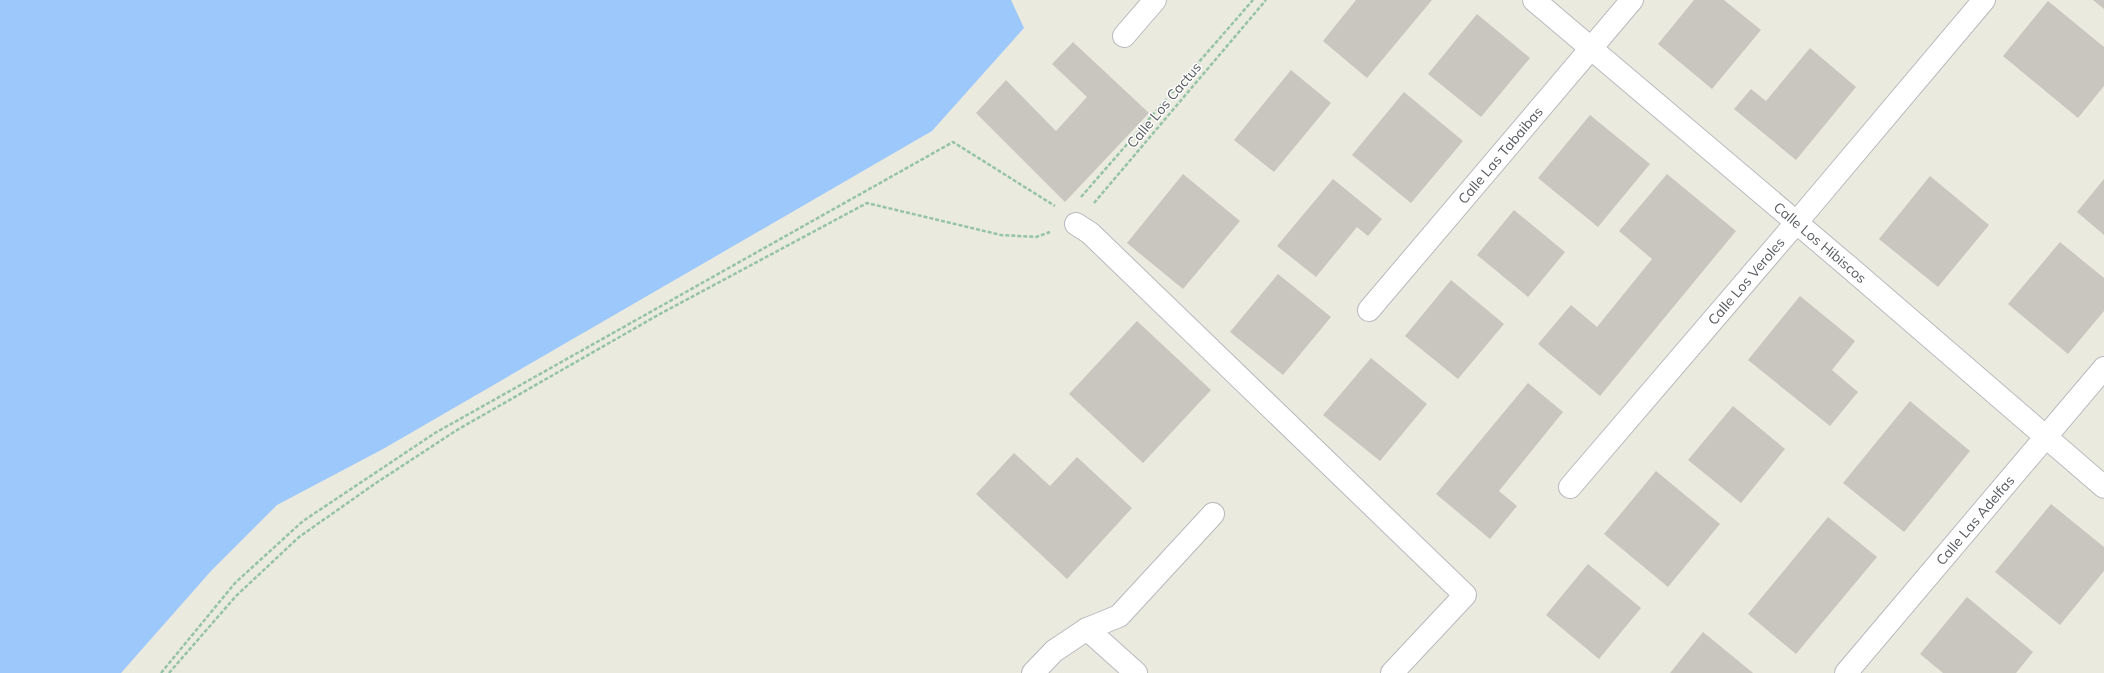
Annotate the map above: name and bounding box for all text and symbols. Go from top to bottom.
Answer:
street label: Calle Los Cactus [1123,58,1205,152]
street label: Calle Las Tabaibas [1454,103,1547,208]
street label: Calle Los Hibiscos [1770,198,1870,287]
street label: Calle Los Veroles [1704,234,1789,329]
street label: Calle Las Adelfas [1932,472,2018,569]

